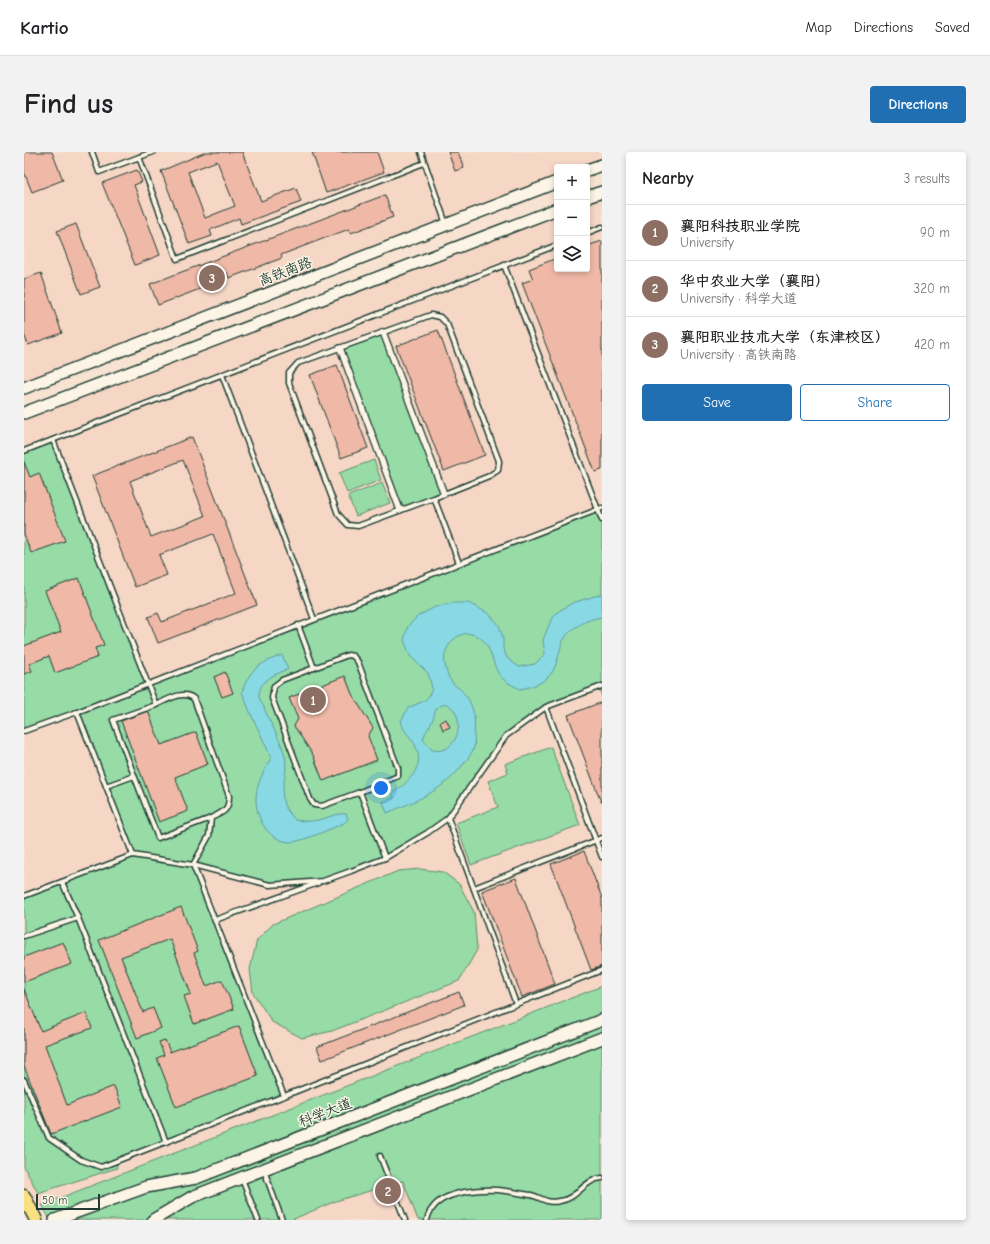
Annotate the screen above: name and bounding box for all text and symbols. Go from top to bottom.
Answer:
text: Kartio [20,17,69,39]
text: Map [805,19,832,36]
text: Directions [854,19,913,36]
text: Saved [935,19,970,36]
button: Directions [870,86,966,123]
text: Find us [24,88,113,120]
map controls [554,164,590,272]
button: + [554,164,590,200]
text: Nearby [642,169,693,188]
text: 3 results [904,171,950,186]
button: − [554,200,590,236]
text: 襄阳科技职业学院 [680,217,800,235]
text: 1 [652,225,658,240]
text: 90 m [920,225,950,240]
text: University [680,235,734,250]
button: layers [554,236,590,272]
street label: 高铁南路 [256,253,314,289]
pin: 3 [199,263,225,293]
text: 华中农业大学（襄阳） [680,272,830,290]
text: 2 [652,281,658,296]
text: 320 m [914,281,950,296]
text: University · 科学大道 [680,291,797,306]
text: 襄阳职业技术大学（东津校区） [680,328,890,346]
text: 3 [652,337,658,352]
text: 420 m [914,337,950,352]
text: University · 高铁南路 [680,347,797,362]
button: Save [642,384,792,421]
button: Share [800,384,950,421]
pin: 1 [300,685,326,715]
your location [371,778,391,798]
street label: 科学大道 [296,1094,354,1130]
pin: 2 [375,1176,401,1206]
scale bar [36,1192,100,1211]
text: 50 m [42,1194,67,1207]

